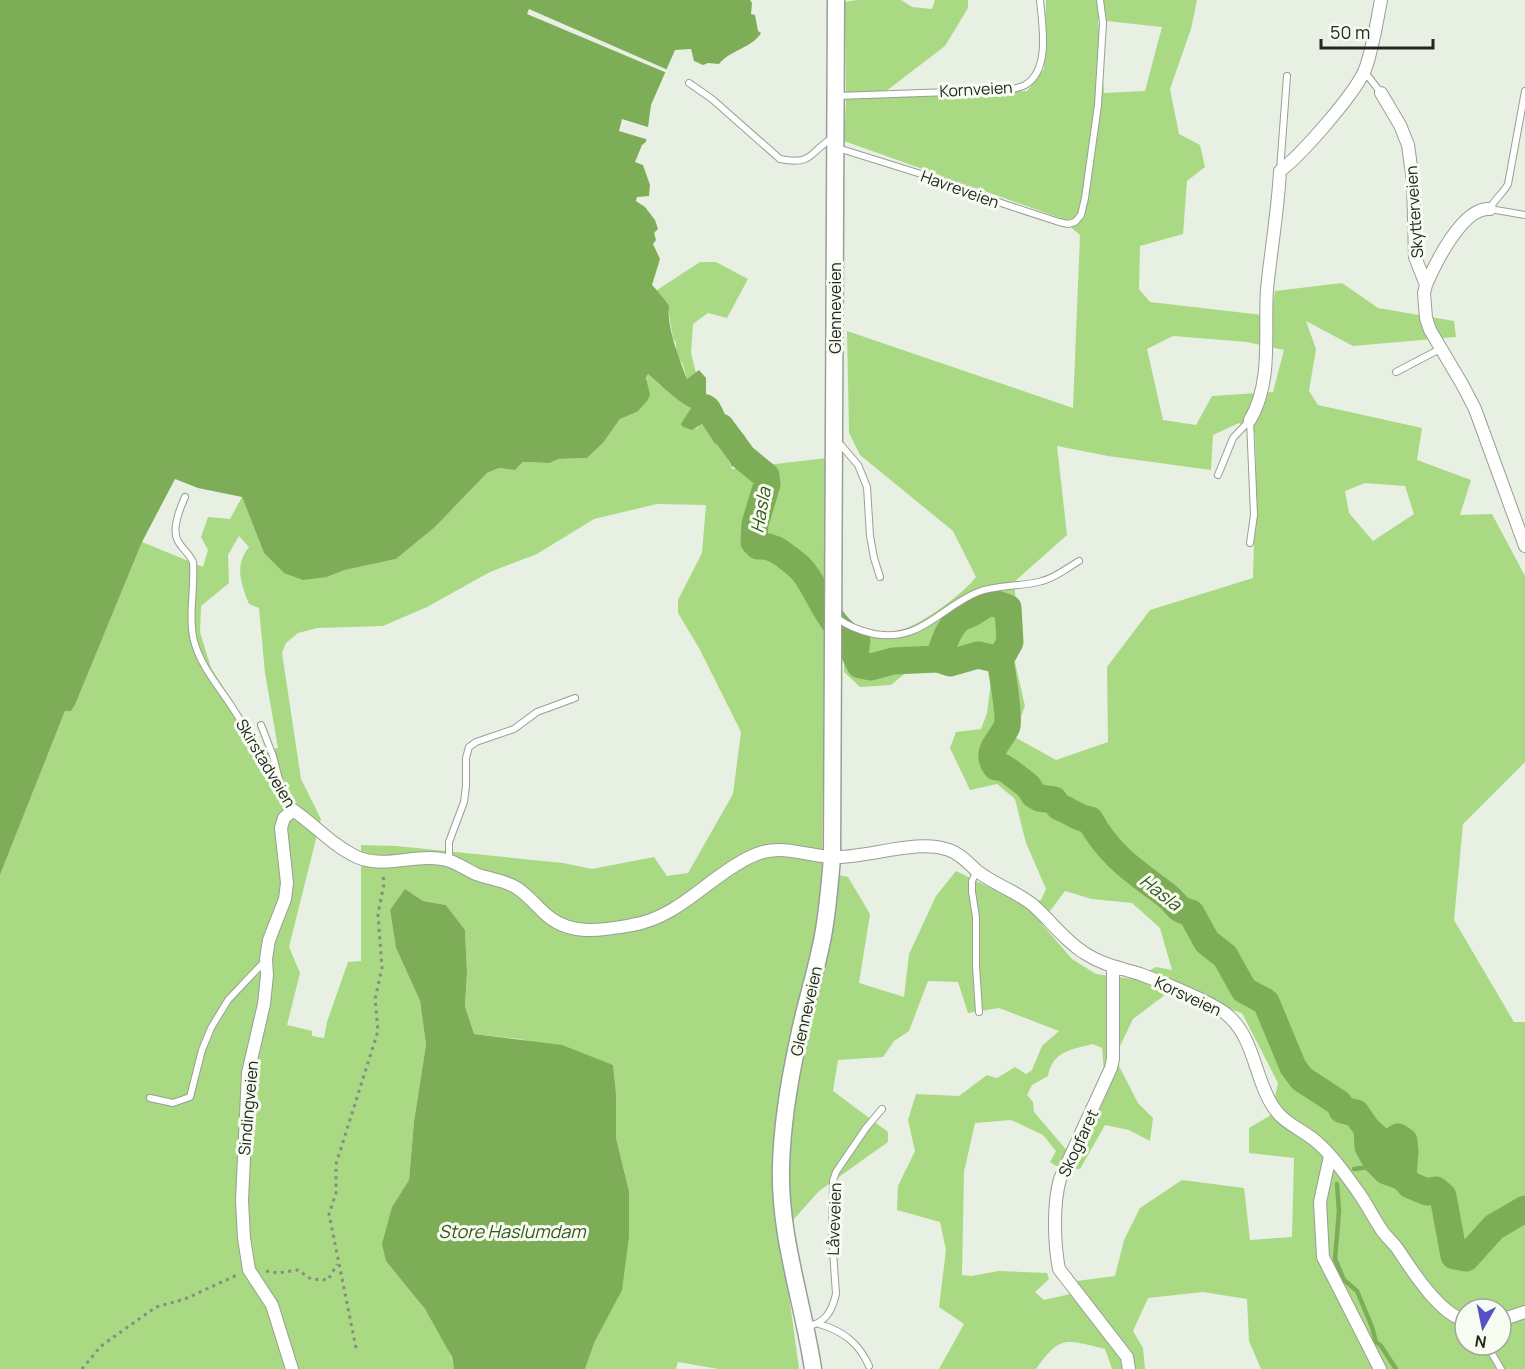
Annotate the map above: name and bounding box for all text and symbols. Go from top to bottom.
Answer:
scale bar [1321,12,1434,50]
text: 50 m [1330,20,1370,44]
street label: Kornveien [939,76,1013,102]
street label: Havreveien [918,165,1002,213]
street label: Skytterveien [1400,165,1428,259]
street label: Glenneveien [824,262,846,354]
water label: Hasla [744,484,776,535]
street label: Skirstadveien [231,715,301,811]
water label: Hasla [1135,868,1187,916]
street label: Glenneveien [785,964,827,1058]
street label: Korsveien [1151,971,1225,1021]
street label: Sindingveien [233,1060,263,1156]
street label: Skogfaret [1053,1106,1103,1180]
street label: Låveveien [822,1182,846,1256]
water label: Store Haslumdam [439,1219,587,1243]
north arrow [1453,1297,1513,1357]
text: N [1473,1330,1488,1354]

